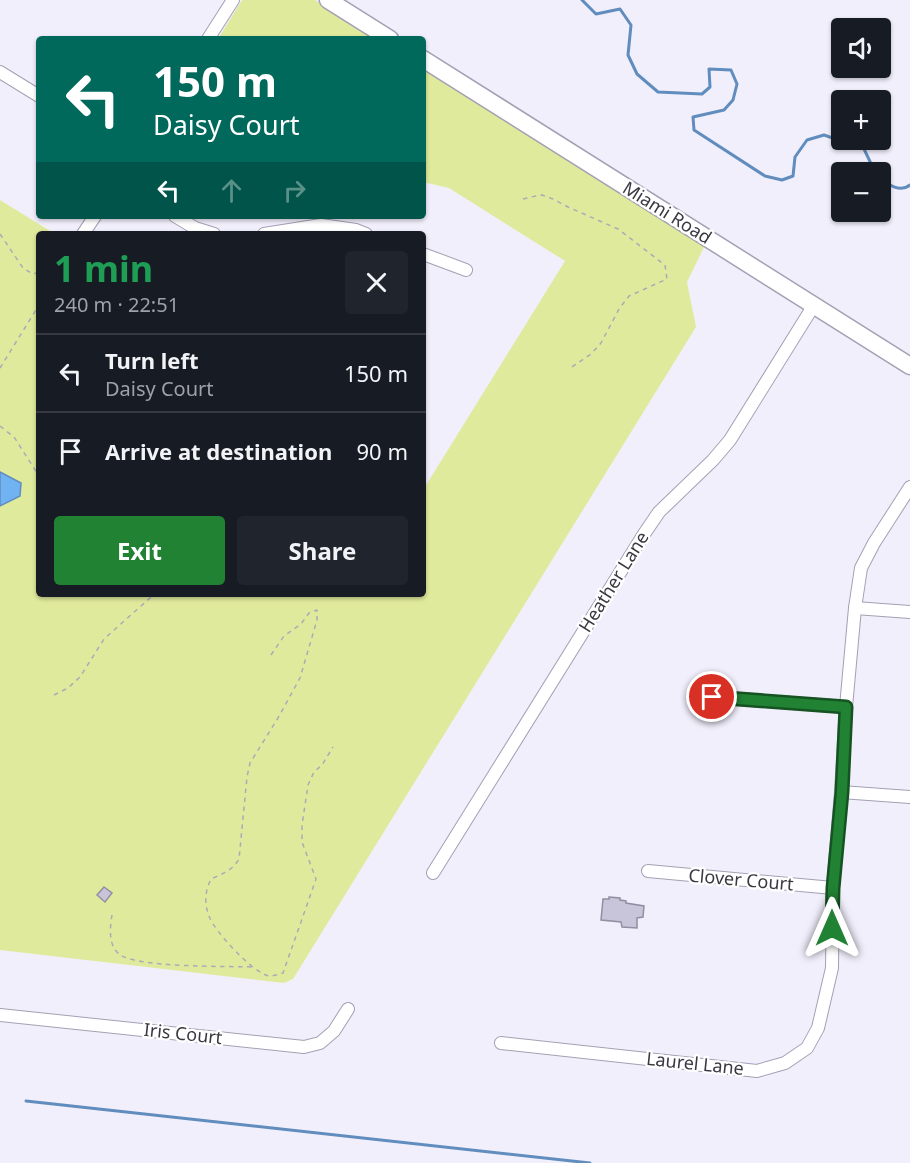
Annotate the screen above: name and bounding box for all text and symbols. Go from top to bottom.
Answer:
map controls [831,18,891,222]
button: sound [831,18,891,78]
text: 150 m [153,52,277,109]
icon: left [54,60,132,138]
button: + [831,90,891,150]
text: Daisy Court [153,106,300,143]
button: − [831,162,891,222]
icon: left [152,174,185,207]
icon: ahead [215,174,248,207]
icon: right [278,174,311,207]
street label: Miami Road [619,175,716,249]
text: 1 min [54,244,153,293]
button: close [345,251,408,314]
text: 240 m · 22:51 [54,291,179,318]
text: Turn left [105,345,199,375]
icon: left [54,357,87,390]
text: 150 m [344,358,408,388]
text: Daisy Court [105,375,214,402]
icon: arrive [54,435,87,468]
text: Arrive at destination [105,436,332,466]
text: 90 m [357,436,408,466]
button: Exit [54,516,225,585]
button: Share [237,516,408,585]
street label: Heather Lane [573,527,654,636]
pin [686,671,737,722]
icon: arrive [695,680,728,713]
street label: Clover Court [688,862,795,896]
position arrow [800,896,864,960]
street label: Iris Court [143,1017,224,1049]
street label: Laurel Lane [645,1046,745,1080]

